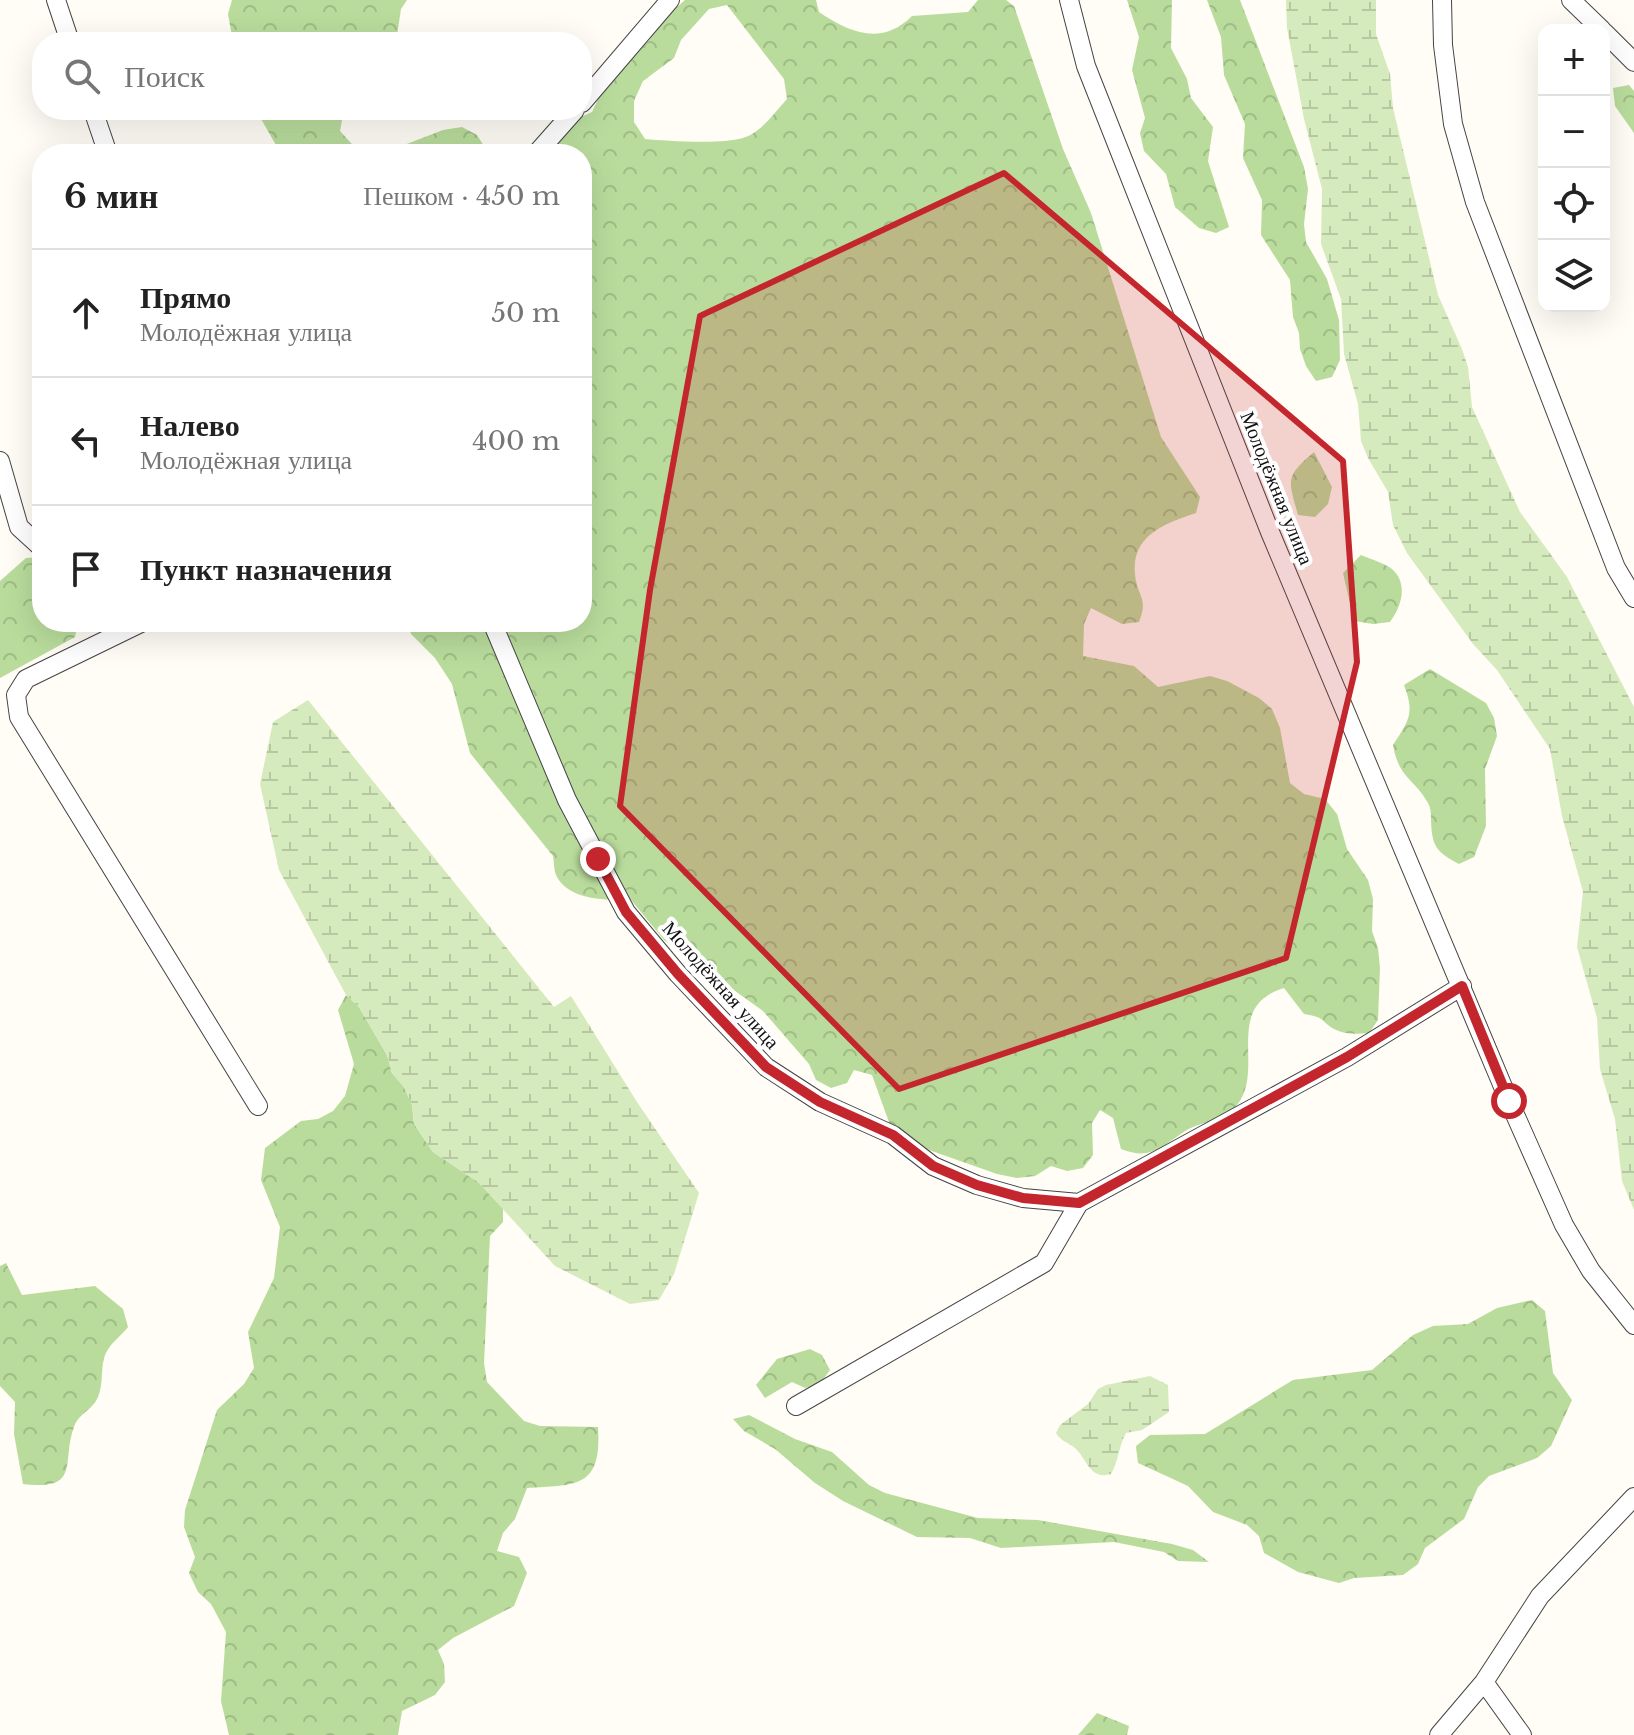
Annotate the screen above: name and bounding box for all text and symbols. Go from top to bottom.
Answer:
map controls [1538,24,1610,312]
button: + [1538,24,1610,96]
search box [32,32,592,120]
icon: search [60,54,104,98]
text: Поиск [124,58,205,95]
button: − [1538,96,1610,168]
button: locate [1538,168,1610,240]
text: 6 мин [64,175,158,217]
text: Пешком · 450 m [363,180,560,212]
button: layers [1538,240,1610,312]
text: Прямо [140,279,231,316]
icon: ahead [64,291,108,335]
text: 50 m [491,297,560,329]
text: Молодёжная улица [140,316,352,348]
text: Налево [140,407,240,444]
street label: Молодёжная улица [1235,408,1319,568]
icon: left [64,419,108,463]
text: 400 m [472,425,560,457]
text: Молодёжная улица [140,444,352,476]
icon: arrive [64,547,108,591]
text: Пункт назначения [140,551,392,588]
route end [580,841,616,877]
street label: Молодёжная улица [657,916,785,1054]
route start [1491,1083,1527,1119]

